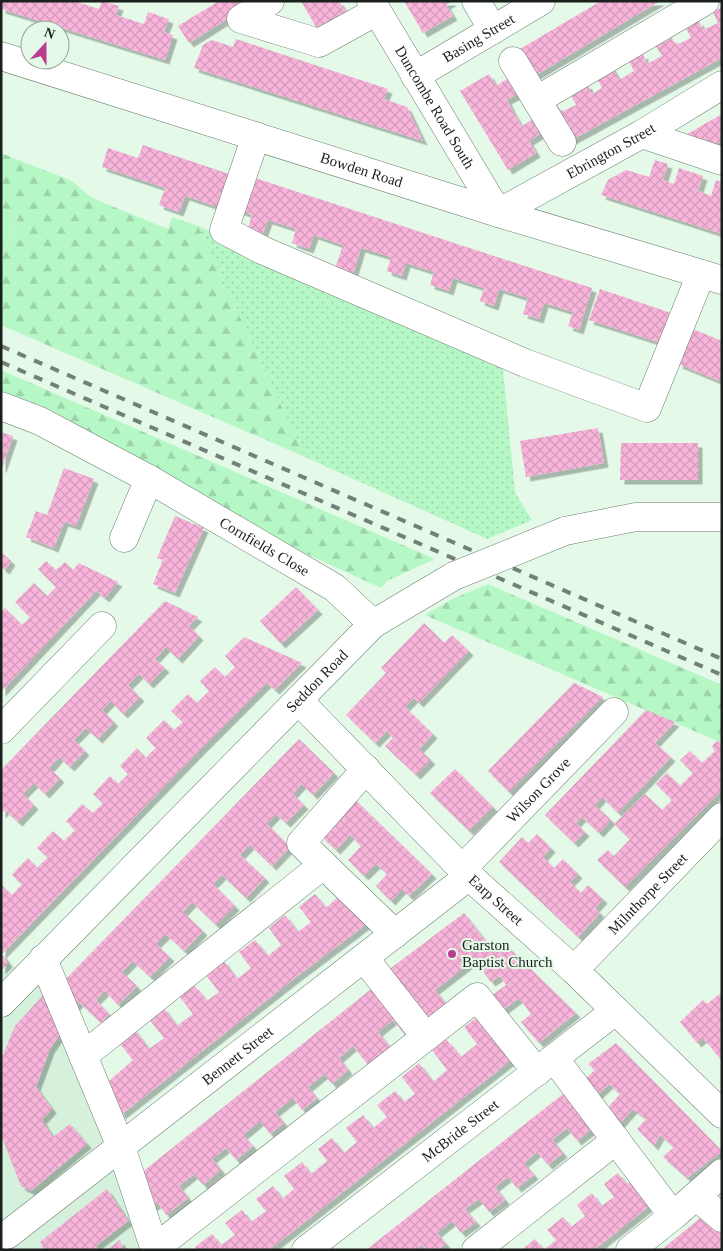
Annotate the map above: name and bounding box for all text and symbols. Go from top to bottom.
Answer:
street label: Basing Street [440,10,518,66]
north arrow [20,20,70,70]
text: N [42,25,57,42]
street label: Duncombe Road South [392,43,478,172]
street label: Ebrington Street [564,119,659,182]
street label: Bowden Road [318,149,405,191]
street label: Cornfields Close [217,514,312,579]
street label: Seddon Road [283,646,351,715]
street label: Wilson Grove [504,754,574,826]
street label: Milnthorpe Street [605,849,691,938]
street label: Earp Street [465,872,527,929]
place label: Garston Baptist Church [462,937,553,970]
marker: Garston Baptist Church [446,948,458,960]
street label: Bennett Street [199,1023,277,1088]
street label: McBride Street [419,1096,502,1165]

